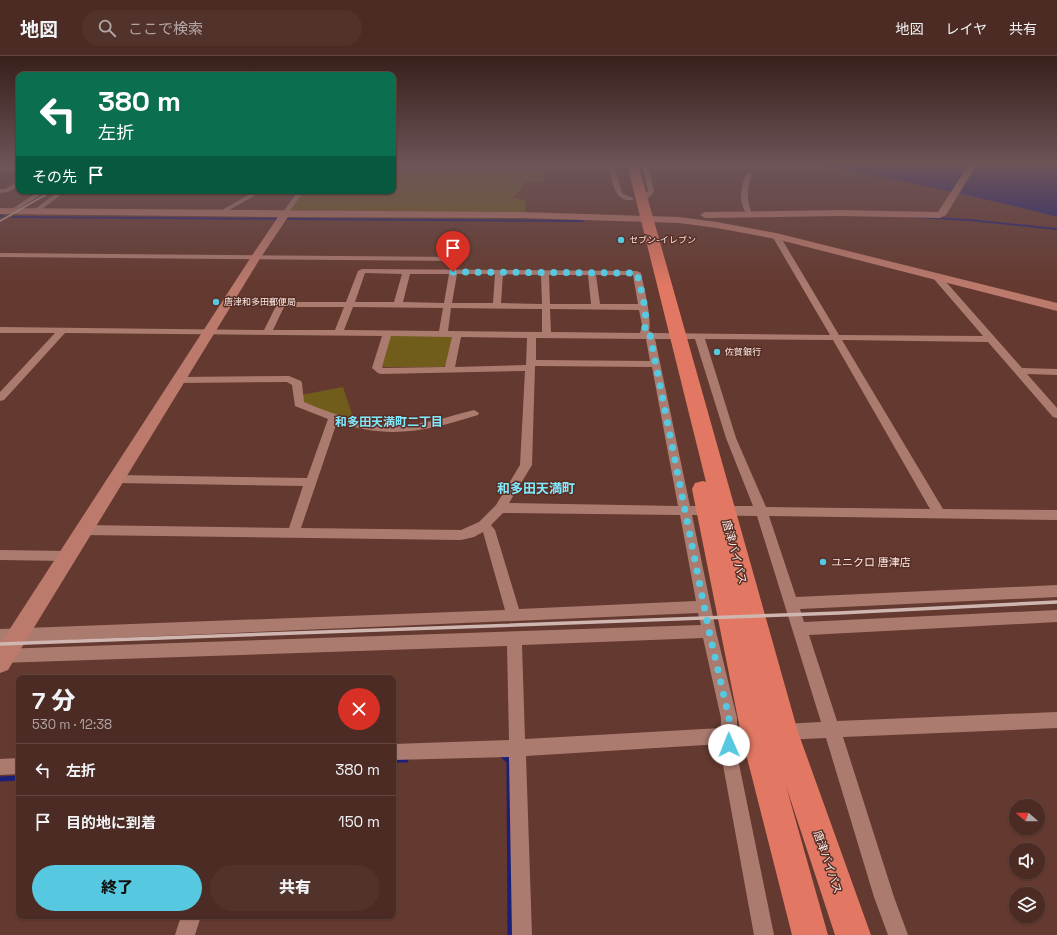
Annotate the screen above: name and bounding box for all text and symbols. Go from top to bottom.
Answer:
search box [82,10,362,46]
text: 地図 [20,17,58,42]
icon: search [96,17,118,39]
text: ここで検索 [128,19,203,38]
text: 地図 [895,20,923,38]
text: レイヤ [945,20,987,38]
text: 共有 [1009,20,1037,38]
text: 380 m [98,83,181,119]
icon: left [32,88,84,140]
text: 左折 [98,121,134,144]
icon: arrive [85,164,107,186]
text: その先 [32,167,77,186]
pin [436,231,470,272]
place label: セブン-イレブン [629,234,696,246]
marker: セブン-イレブン [616,235,626,245]
icon: arrive [442,237,464,259]
place label: 唐津和多田郵便局 [224,296,296,308]
marker: 唐津和多田郵便局 [211,297,221,307]
place label: 佐賀銀行 [724,346,761,358]
marker: 佐賀銀行 [712,347,722,357]
district label: 和多田天満町二丁目 [335,414,443,430]
district label: 和多田天満町 [497,480,575,497]
street label: 唐津バイパス [720,518,750,586]
place label: ユニクロ 唐津店 [831,555,911,569]
marker: ユニクロ 唐津店 [818,557,828,567]
text: 7 分 [32,685,75,716]
button: close [338,688,380,730]
text: 530 m · 12:38 [32,716,112,733]
position arrow [708,724,750,766]
icon: left [32,759,54,781]
text: 380 m [335,760,380,779]
text: 左折 [66,761,96,780]
north arrow [1009,799,1045,835]
map controls [1009,799,1045,923]
icon: arrive [32,811,54,833]
text: 150 m [338,812,380,831]
text: 目的地に到着 [66,813,156,832]
street label: 唐津バイパス [811,829,845,895]
button: sound [1009,843,1045,879]
button: 終了 [32,865,202,911]
button: 共有 [210,865,380,911]
button: layers [1009,887,1045,923]

